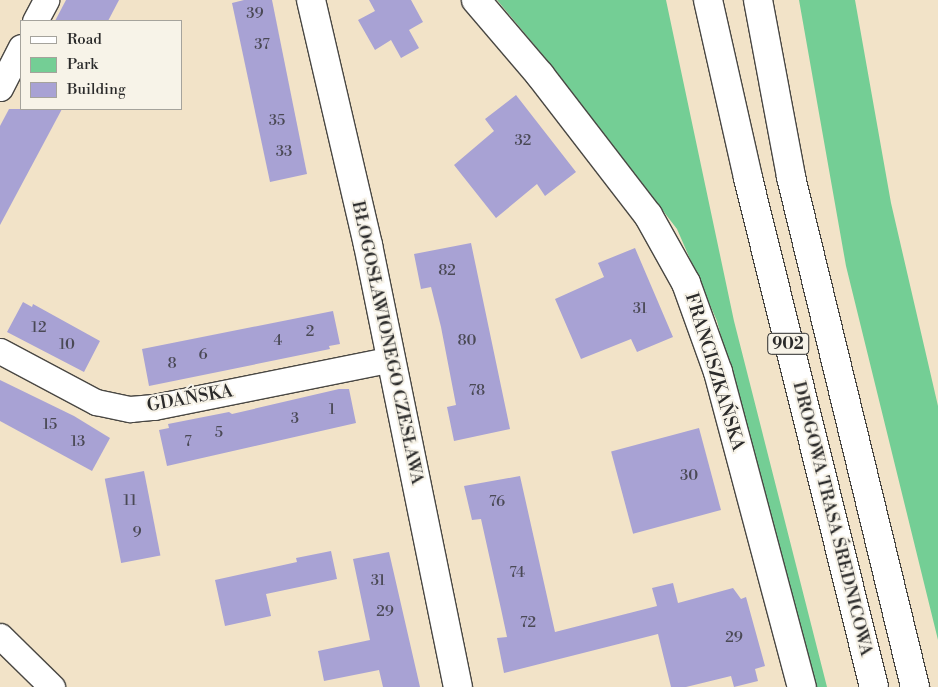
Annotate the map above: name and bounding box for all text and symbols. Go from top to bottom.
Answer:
house number: 39 [246,5,264,23]
legend [20,20,182,110]
text: Road [67,30,102,49]
house number: 37 [254,36,270,54]
text: Park [67,55,98,74]
text: Building [67,80,126,99]
house number: 35 [269,112,285,130]
house number: 32 [515,132,531,150]
house number: 33 [276,143,292,161]
street label: BŁOGOSŁAWIONEGO CZESŁAWA [346,199,428,487]
house number: 82 [438,262,456,280]
street label: FRANCISZKAŃSKA [680,290,748,454]
house number: 31 [633,300,647,318]
house number: 12 [31,319,47,337]
house number: 2 [306,323,314,341]
road number: 902 [767,330,809,358]
house number: 4 [274,332,282,350]
house number: 80 [457,332,477,350]
house number: 10 [59,336,75,354]
house number: 6 [198,346,208,364]
house number: 8 [167,355,177,373]
street label: DROGOWA TRASA ŚREDNICOWA [787,379,877,659]
street label: GDAŃSKA [145,381,235,417]
house number: 78 [469,382,485,400]
house number: 1 [329,401,335,419]
house number: 3 [291,410,299,428]
house number: 15 [43,416,57,434]
house number: 5 [215,424,223,442]
house number: 13 [71,433,85,451]
house number: 7 [184,433,192,451]
house number: 30 [680,467,698,485]
house number: 11 [123,492,137,510]
house number: 76 [489,493,505,511]
house number: 9 [132,524,142,542]
house number: 74 [509,564,525,582]
house number: 31 [371,572,385,590]
house number: 29 [376,603,394,621]
house number: 72 [520,614,536,632]
house number: 29 [725,629,743,647]

